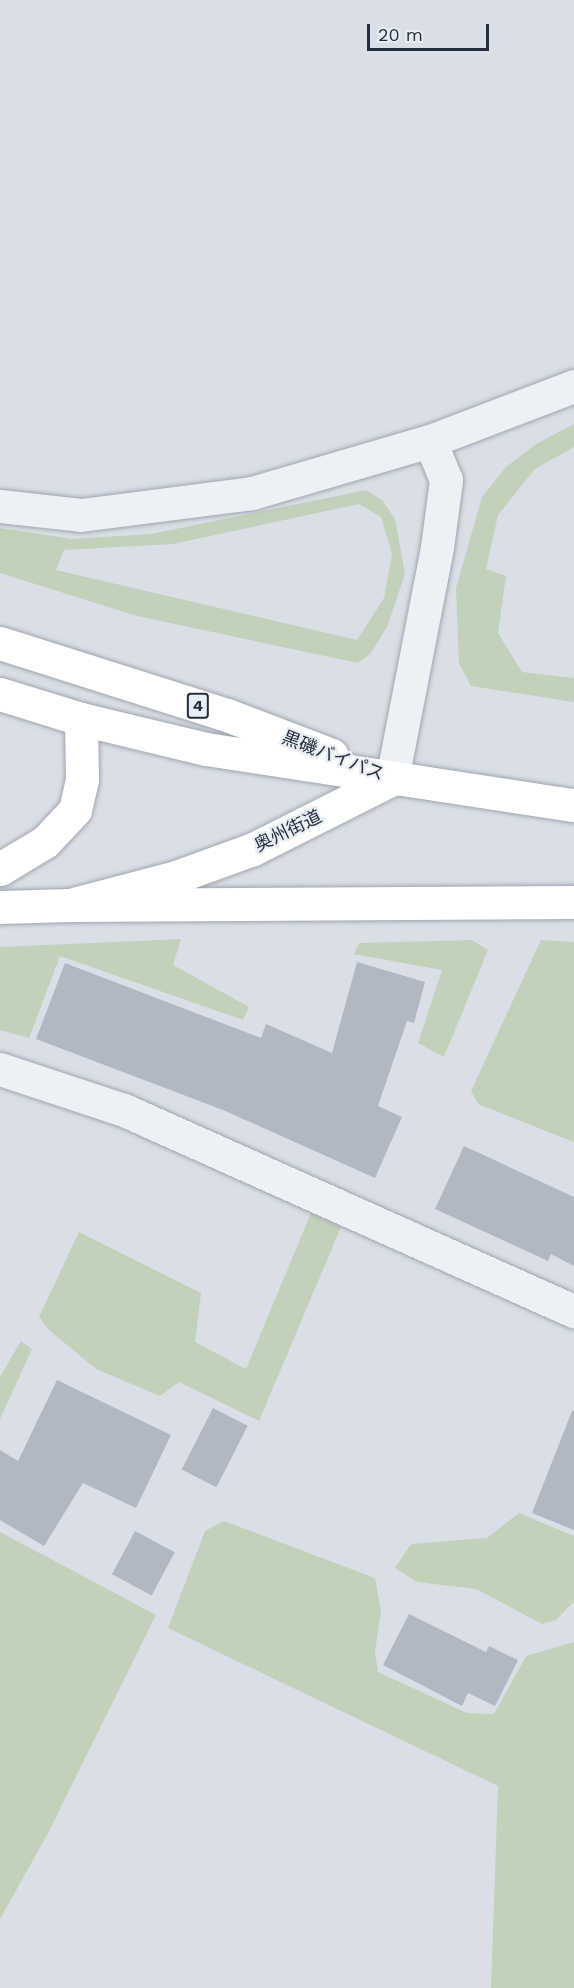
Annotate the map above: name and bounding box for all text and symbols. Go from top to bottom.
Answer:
scale bar [370,12,492,50]
text: 20 m [378,24,423,45]
road number: 4 [186,693,210,719]
street label: 黒磯バイパス [279,727,387,785]
street label: 奥州街道 [251,806,325,856]

